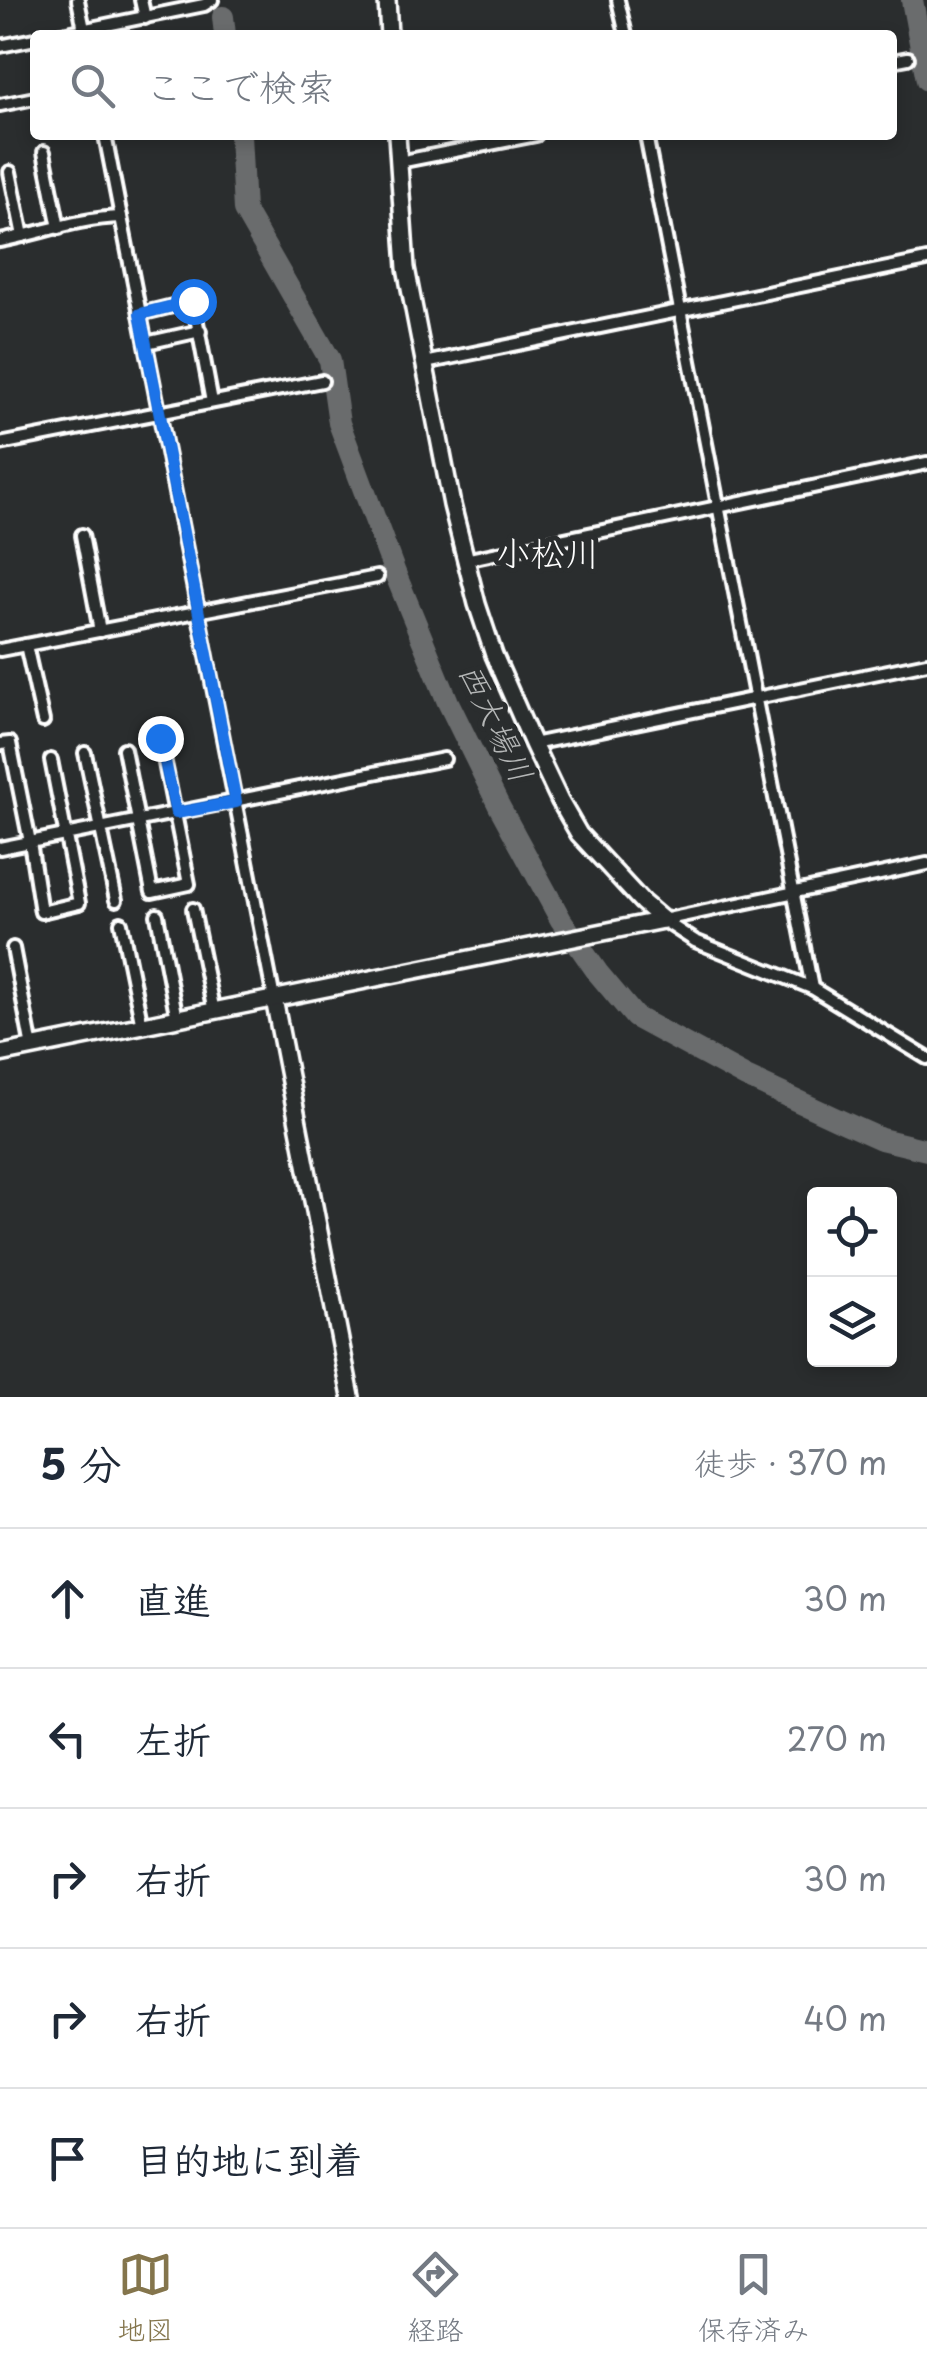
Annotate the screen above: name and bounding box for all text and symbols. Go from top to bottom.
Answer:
search box [30,30,897,140]
text: ここで検索 [145,57,335,114]
icon: search [65,58,120,113]
route start [171,279,217,325]
district label: 小松川 [495,525,601,578]
water label: 西大場川 [447,654,547,790]
route end [138,716,184,762]
map controls [807,1187,897,1367]
button: locate [807,1187,897,1277]
button: layers [807,1277,897,1367]
text: 5 分 [40,1431,122,1494]
text: 徒歩 · 370 m [694,1438,887,1486]
text: 直進 [135,1570,211,1627]
icon: ahead [40,1571,95,1626]
text: 30 m [803,1574,887,1622]
text: 左折 [135,1710,211,1767]
icon: left [40,1711,95,1766]
text: 270 m [787,1714,887,1762]
text: 右折 [135,1850,211,1907]
icon: right [40,1851,95,1906]
text: 30 m [803,1854,887,1902]
text: 右折 [135,1990,211,2047]
icon: right [40,1991,95,2046]
text: 40 m [803,1994,887,2042]
text: 目的地に到着 [135,2130,363,2187]
icon: arrive [40,2131,95,2186]
tab: 地図 [117,2247,173,2350]
tab: 経路 [407,2247,464,2350]
tab: 保存済み [698,2247,810,2350]

